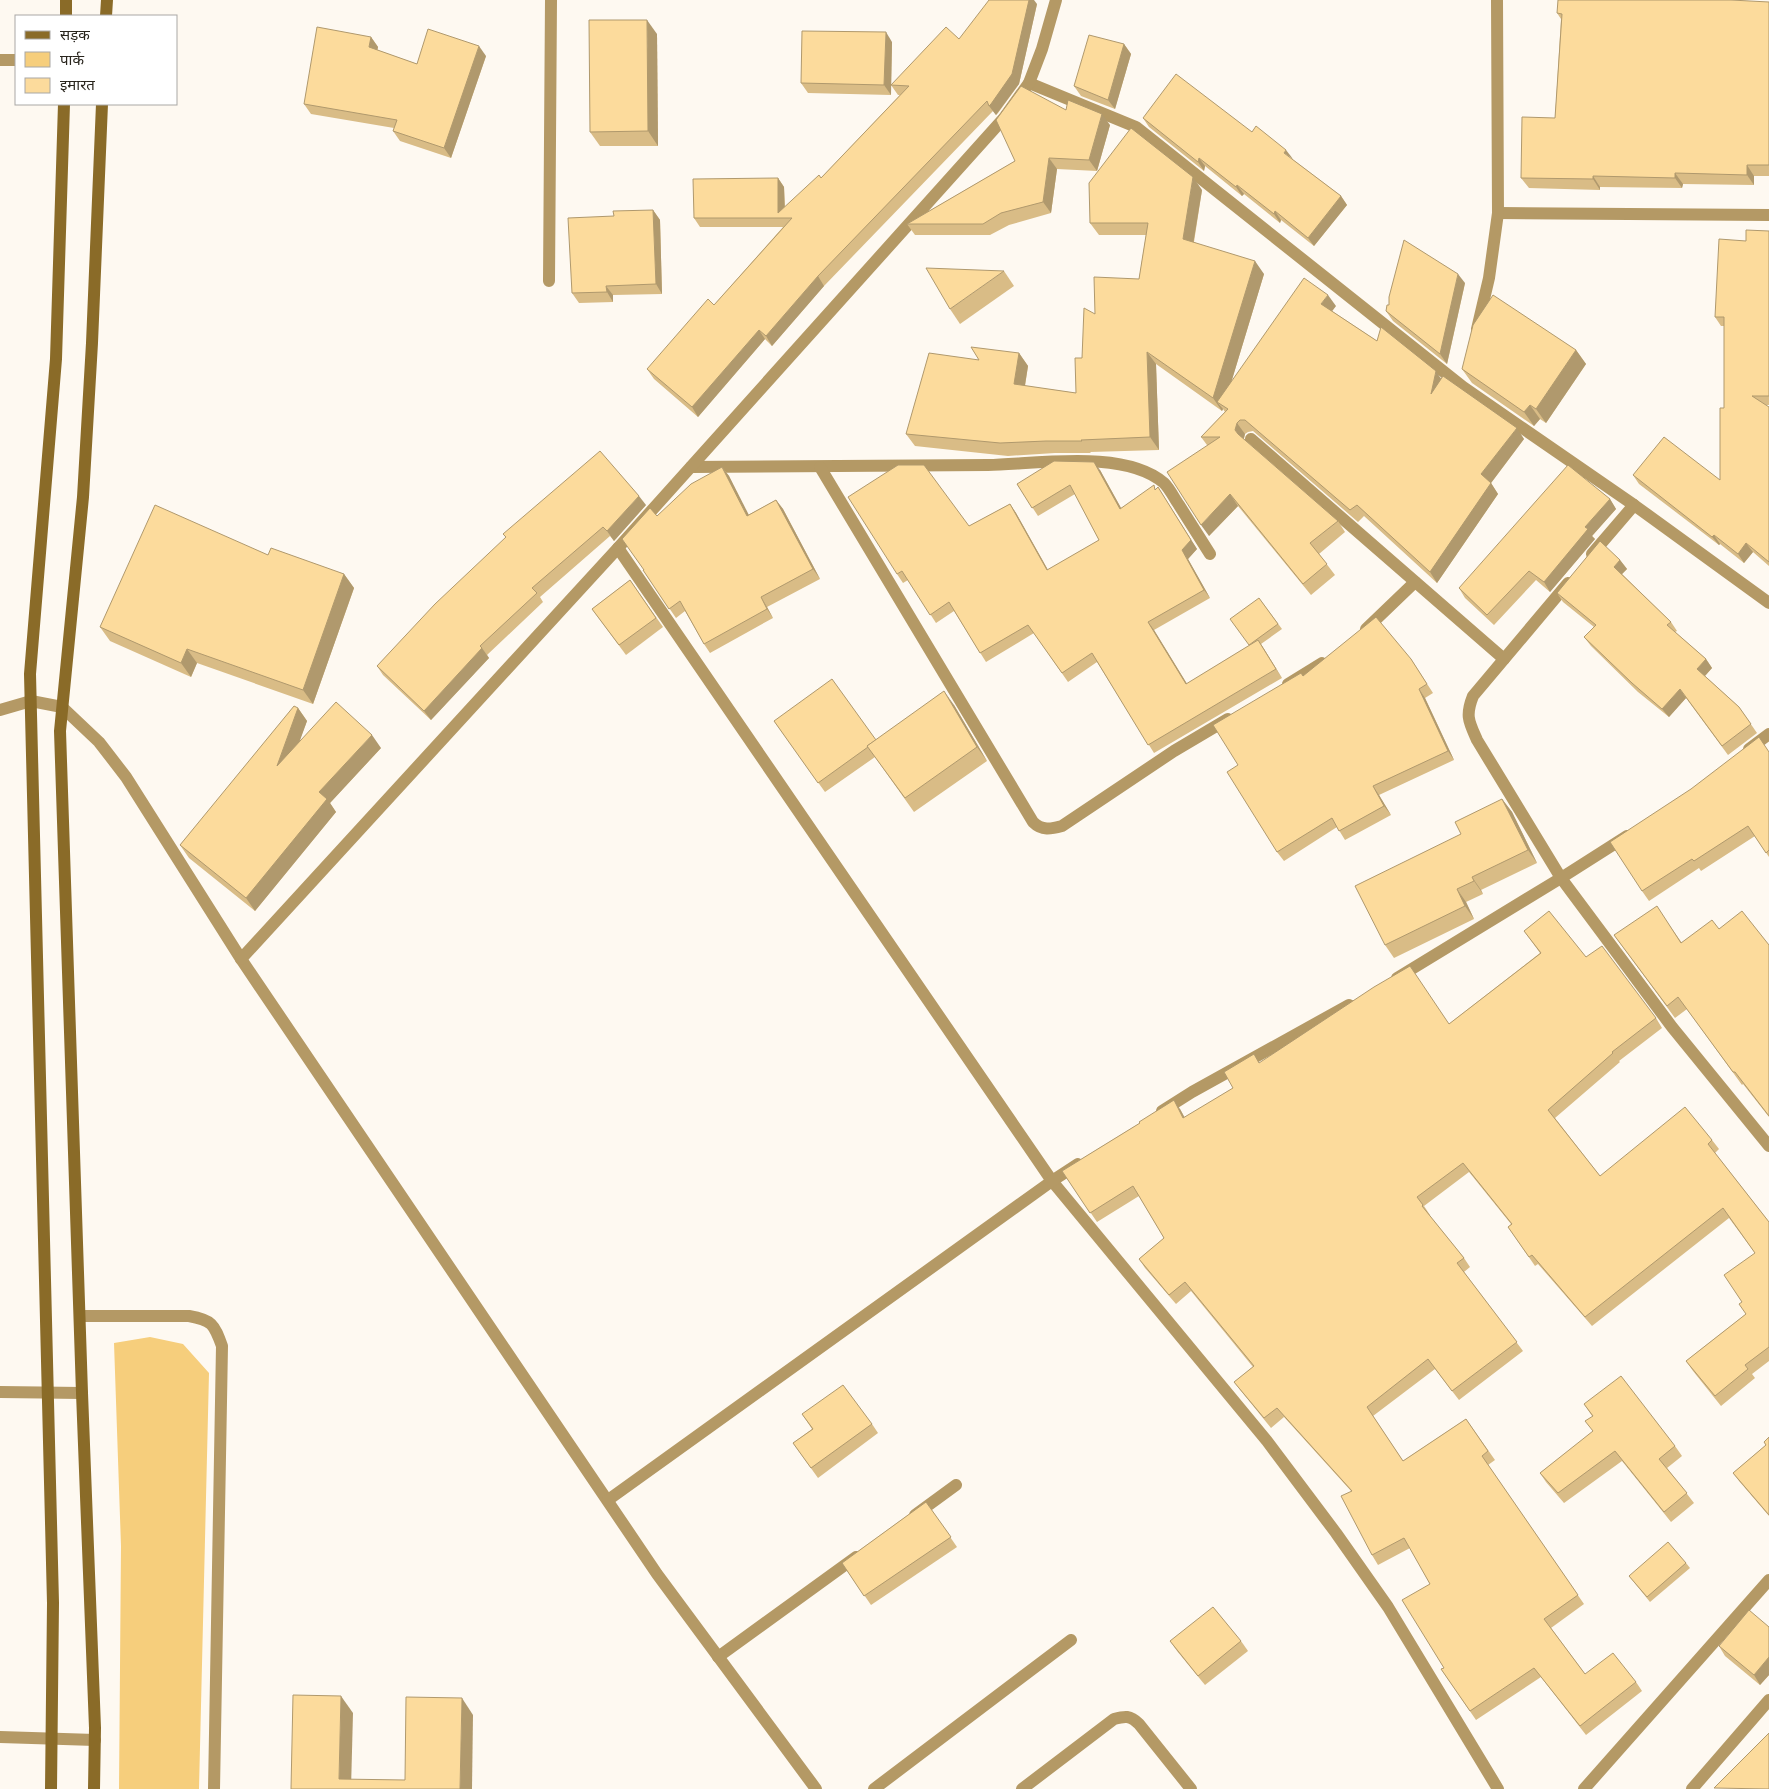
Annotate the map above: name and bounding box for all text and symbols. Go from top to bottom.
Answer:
legend [15,15,178,105]
text: सड़क [60,25,90,43]
text: पार्क [60,50,84,68]
text: इमारत [60,75,95,93]

